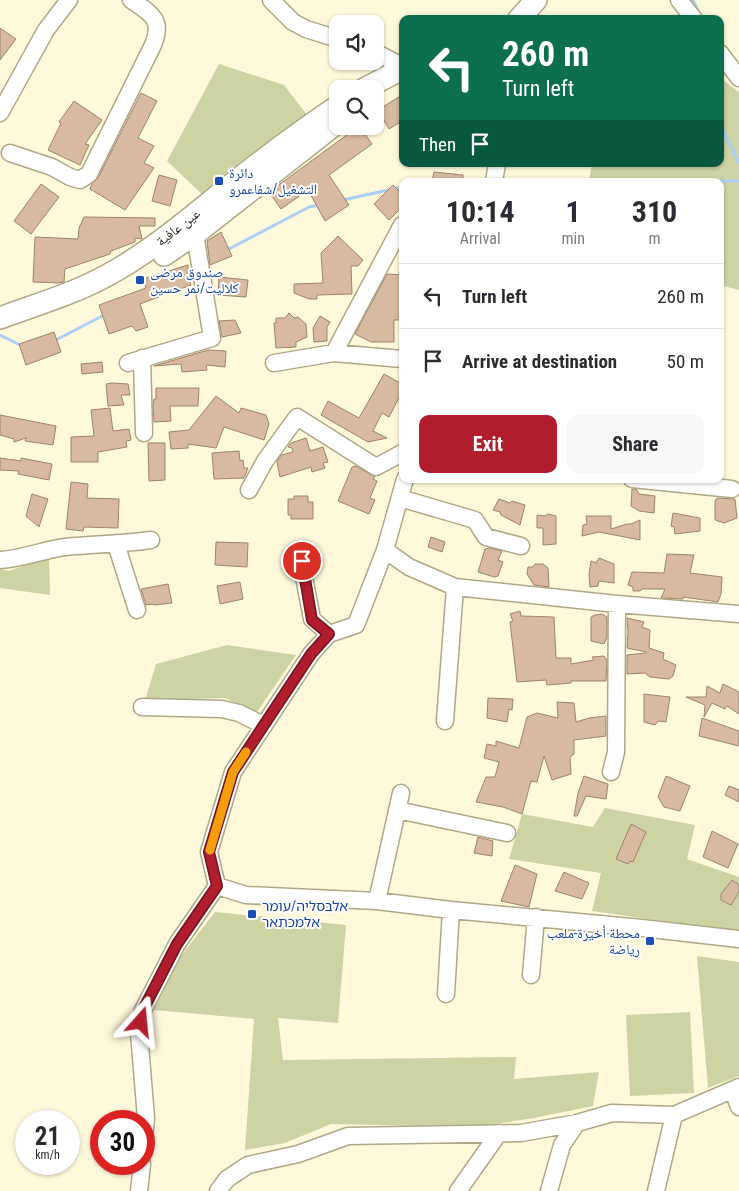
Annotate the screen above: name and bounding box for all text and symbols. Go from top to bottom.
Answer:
map controls [329,15,384,135]
button: sound [329,15,384,70]
text: 260 m [502,34,589,75]
icon: left [419,35,484,100]
text: Turn left [502,76,574,101]
button: search [329,80,384,135]
icon: arrive [466,130,494,158]
text: Then [419,133,456,156]
place label: دائرة التشغيل/شفاعمرو [229,165,317,198]
marker: دائرة التشغيل/شفاعمرو [213,175,225,187]
text: 10:14 [446,194,515,229]
text: 1 [566,194,581,229]
text: 310 [632,194,677,229]
street label: عين عافية [153,205,204,250]
text: Arrival [460,229,501,248]
text: min [561,229,585,248]
text: m [648,229,660,248]
place label: صندوق مرضى كلاليت/نمر حسين [150,264,239,297]
marker: صندوق مرضى كلاليت/نمر حسين [134,274,146,286]
icon: left [419,282,447,310]
text: Turn left [462,285,527,308]
text: 260 m [657,285,704,308]
icon: arrive [419,347,447,375]
text: Arrive at destination [462,350,617,373]
text: 50 m [667,350,704,373]
button: Exit [419,415,557,473]
button: Share [567,415,704,473]
pin [281,540,323,582]
icon: arrive [288,547,316,575]
place label: אלבסליה/עומר אלמכתאר [262,898,348,930]
marker: אלבסליה/עומר אלמכתאר [246,908,258,920]
place label: محطة أخيرة-ملعب رياضة [547,925,640,958]
marker: محطة أخيرة-ملعب رياضة [644,935,656,947]
position arrow [114,995,166,1047]
speed limit sign: 30 [90,1110,155,1175]
text: 21 [35,1122,60,1151]
text: km/h [35,1148,60,1162]

